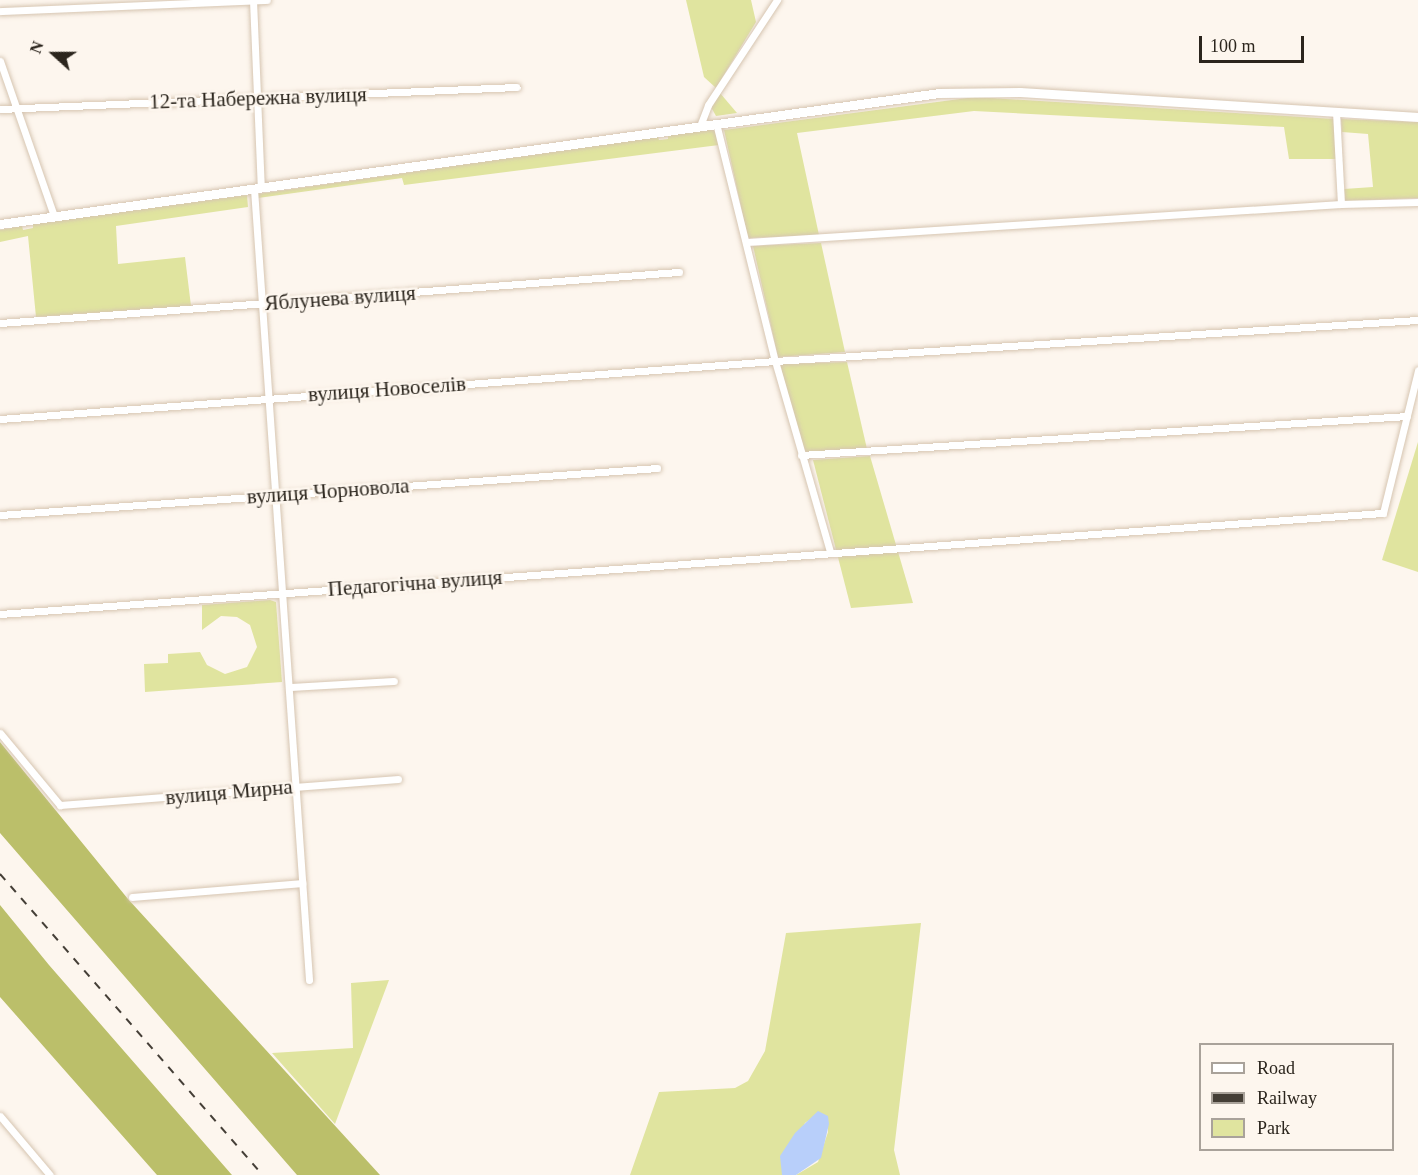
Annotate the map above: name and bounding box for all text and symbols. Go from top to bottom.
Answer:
north arrow [24,24,84,84]
scale bar [1202,24,1307,62]
text: 100 m [1210,36,1256,56]
text: N [27,39,47,56]
street label: 12-та Набережна вулиця [149,82,367,114]
street label: Яблунева вулиця [264,280,416,316]
street label: вулиця Новоселів [307,371,467,407]
street label: вулиця Чорновола [246,473,410,509]
street label: Педагогічна вулиця [327,564,503,602]
street label: вулиця Мирна [164,774,294,810]
legend [1199,1043,1394,1151]
text: Road [1257,1058,1295,1078]
text: Railway [1257,1088,1317,1108]
text: Park [1257,1118,1290,1138]

